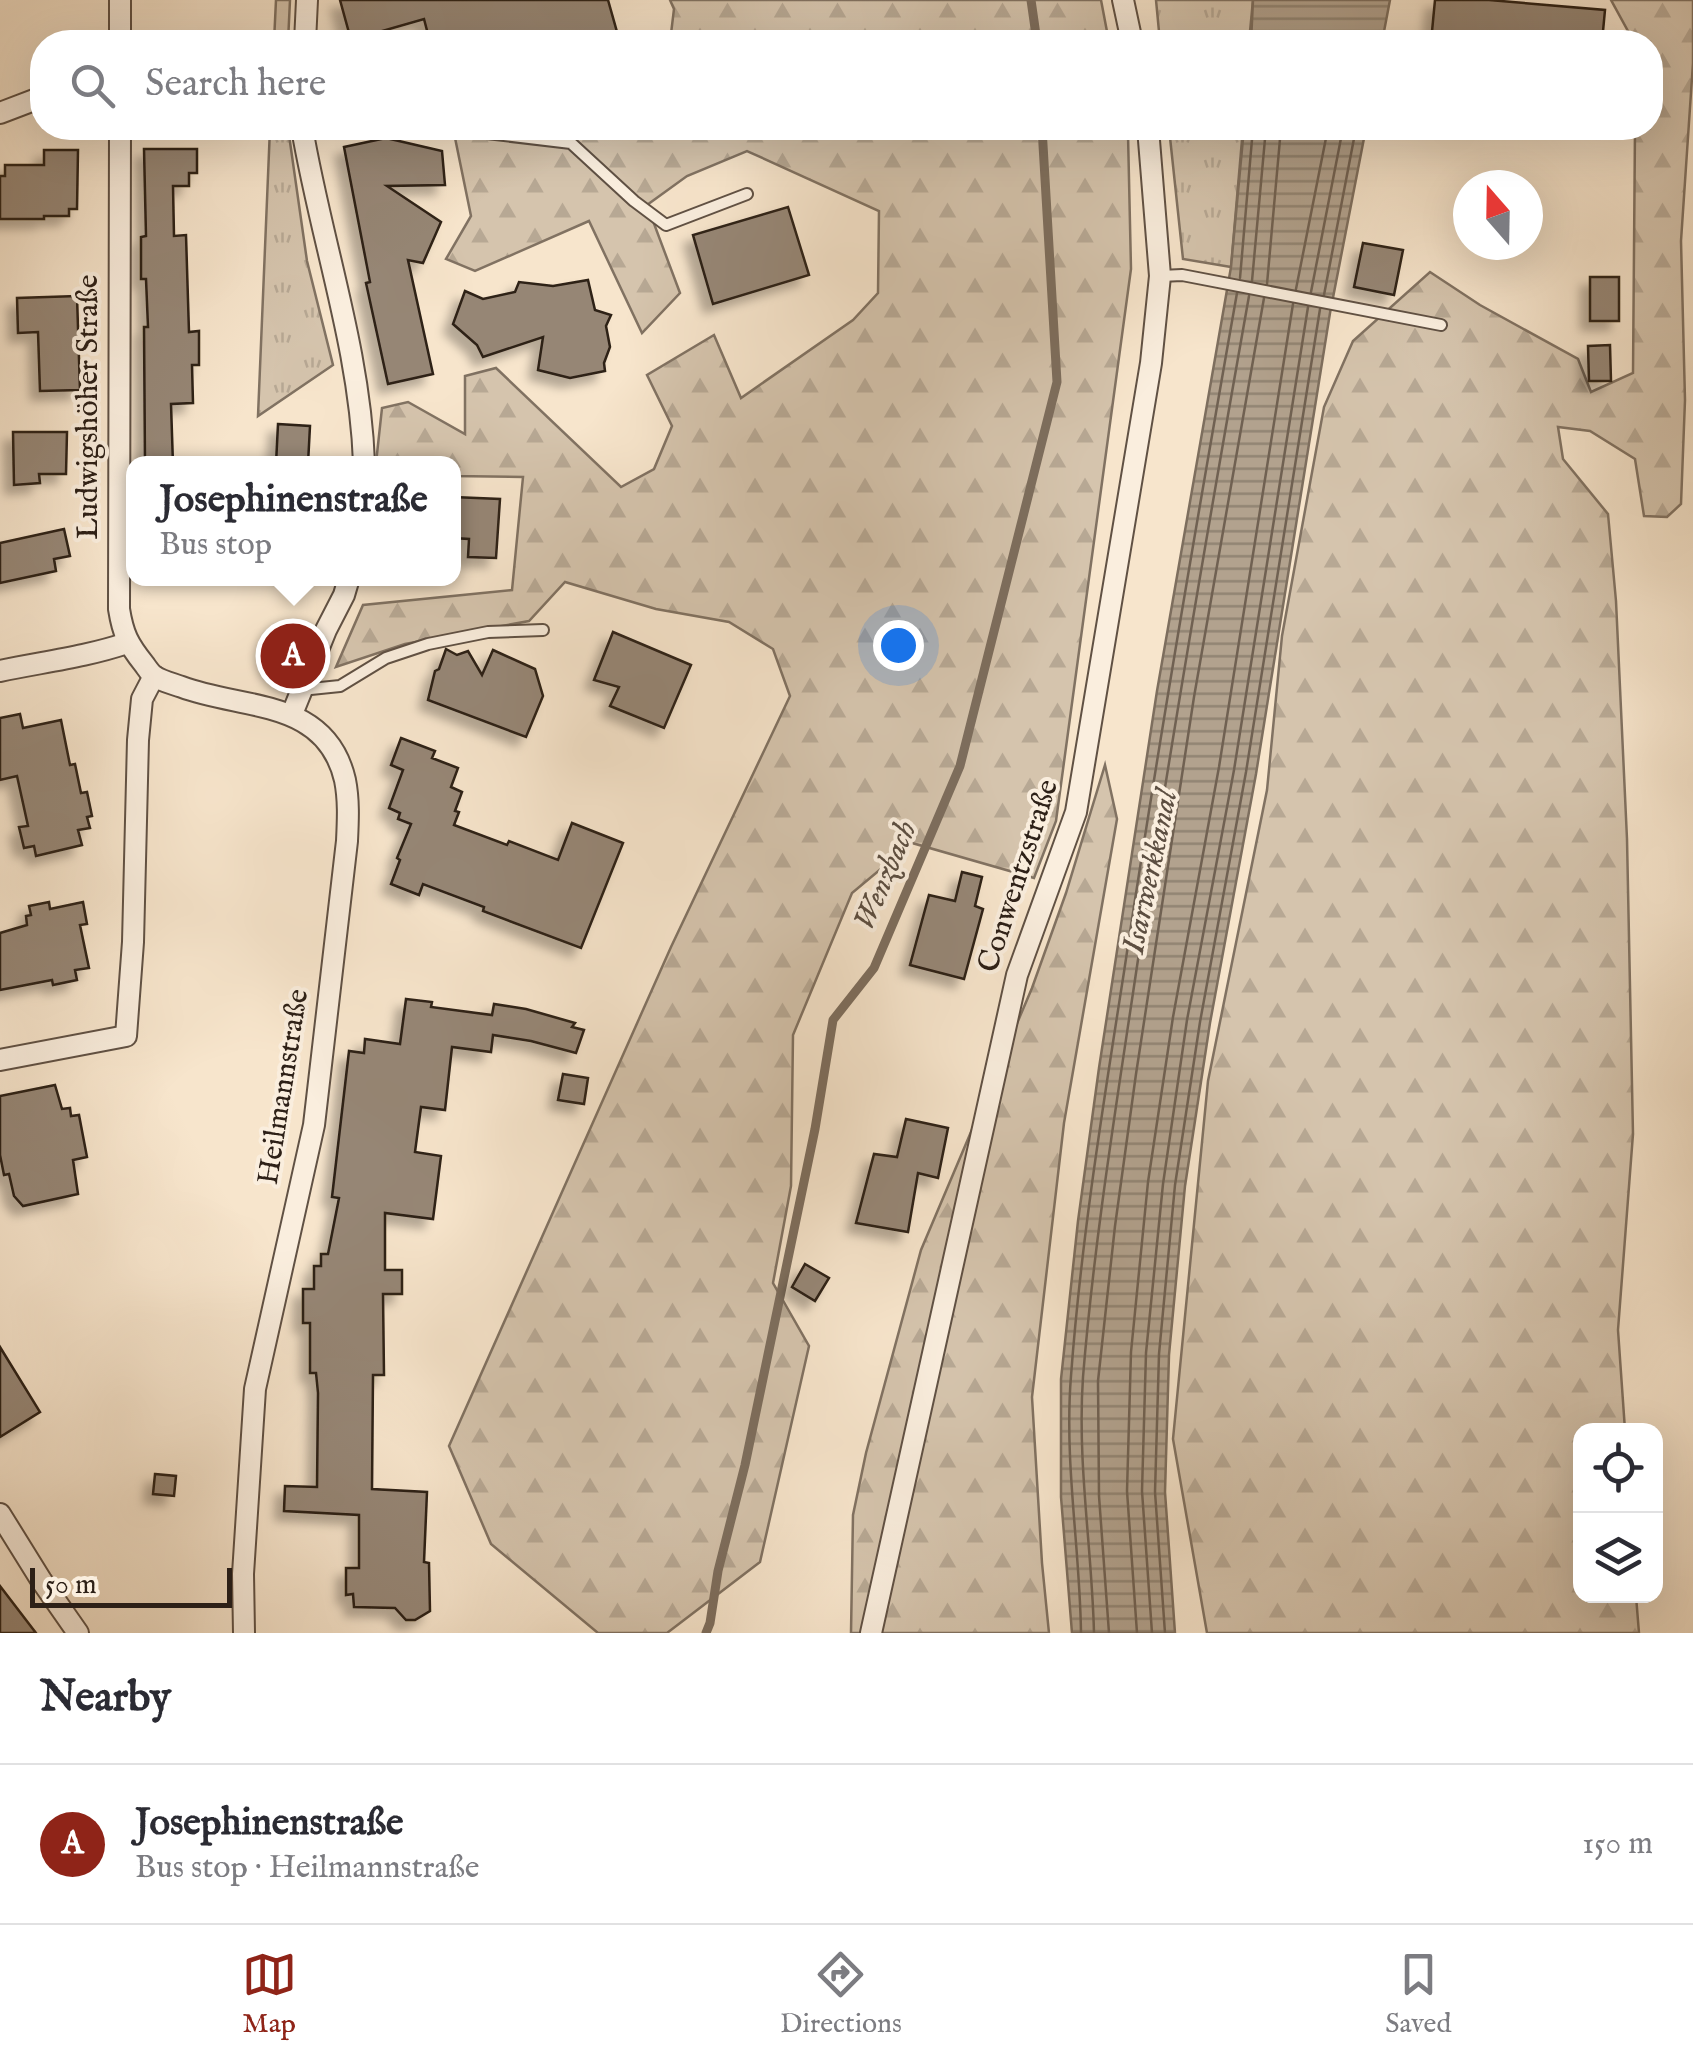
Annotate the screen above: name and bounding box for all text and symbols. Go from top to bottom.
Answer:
search box [30,30,1663,140]
icon: search [65,58,120,113]
text: Search here [145,61,326,109]
north arrow [1453,170,1543,260]
street label: Ludwigshöher Straße [70,274,108,540]
popup [126,456,461,586]
text: Josephinenstraße [159,477,428,525]
text: Bus stop [159,525,272,566]
pin: A [260,618,326,694]
your location [873,620,924,671]
street label: Conwentzstraße [970,775,1068,977]
water label: Isarwerkkanal [1113,784,1189,959]
water label: Wenzbach [845,815,927,937]
street label: Heilmannstraße [250,986,318,1188]
map controls [1573,1423,1663,1603]
button: locate [1573,1423,1663,1513]
button: layers [1573,1513,1663,1603]
scale bar [30,1563,232,1608]
text: 50 m [45,1568,97,1603]
text: Nearby [40,1672,171,1725]
text: Josephinenstraße [135,1800,403,1848]
text: A [62,1824,83,1865]
text: 150 m [1582,1824,1653,1865]
text: Bus stop · Heilmannstraße [135,1848,479,1889]
tab: Map [242,1947,297,2042]
tab: Directions [780,1947,902,2042]
tab: Saved [1385,1947,1451,2042]

